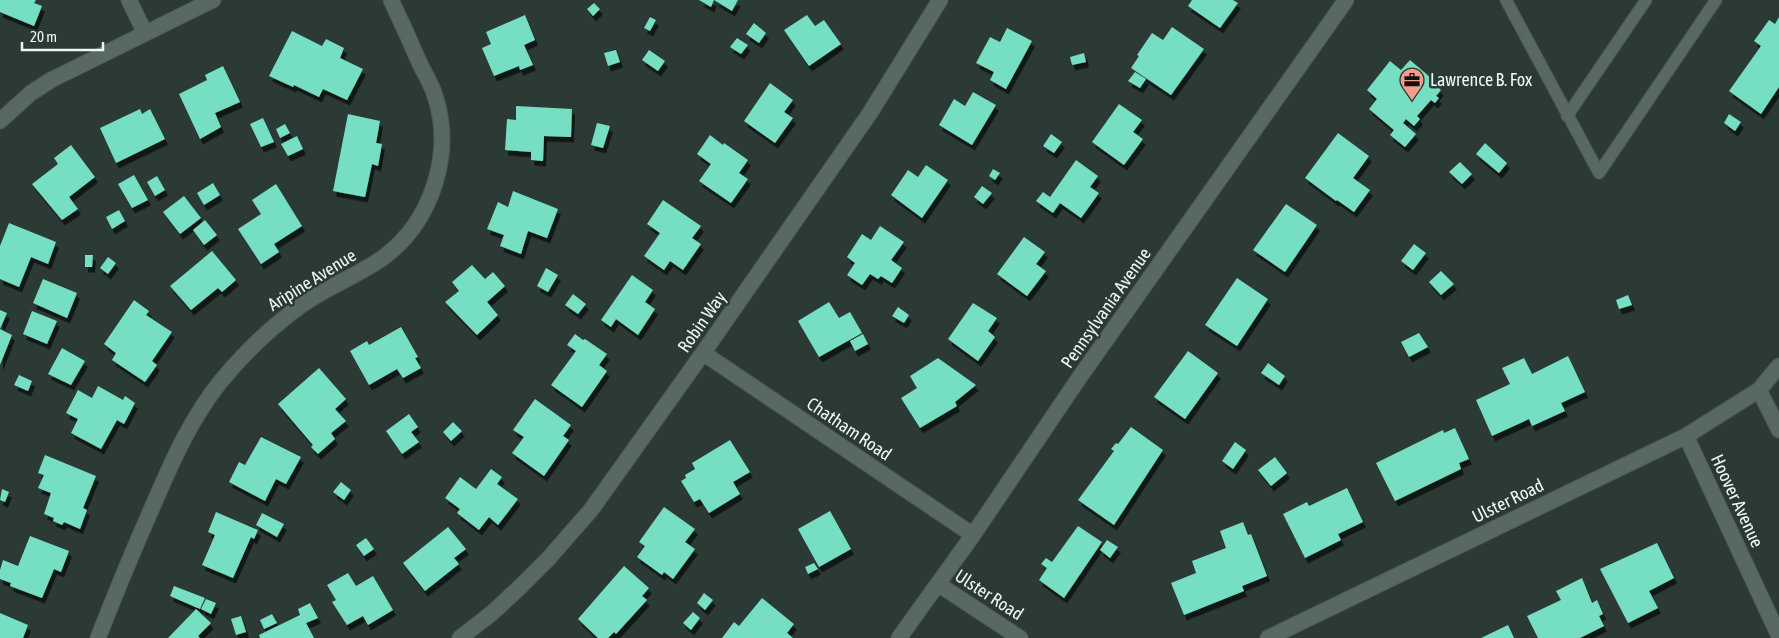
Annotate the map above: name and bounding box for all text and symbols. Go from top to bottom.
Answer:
scale bar [22,20,104,52]
text: 20 m [30,28,57,45]
office icon: Lawrence B. Fox [1399,67,1425,101]
place label: Lawrence B. Fox [1430,69,1532,90]
street label: Aripine Avenue [264,244,360,315]
street label: Pennsylvania Avenue [1056,244,1155,372]
street label: Robin Way [673,287,730,356]
street label: Chatham Road [803,393,895,464]
street label: Hoover Avenue [1707,451,1768,551]
street label: Ulster Road [1469,474,1547,527]
street label: Ulster Road [951,565,1027,624]

